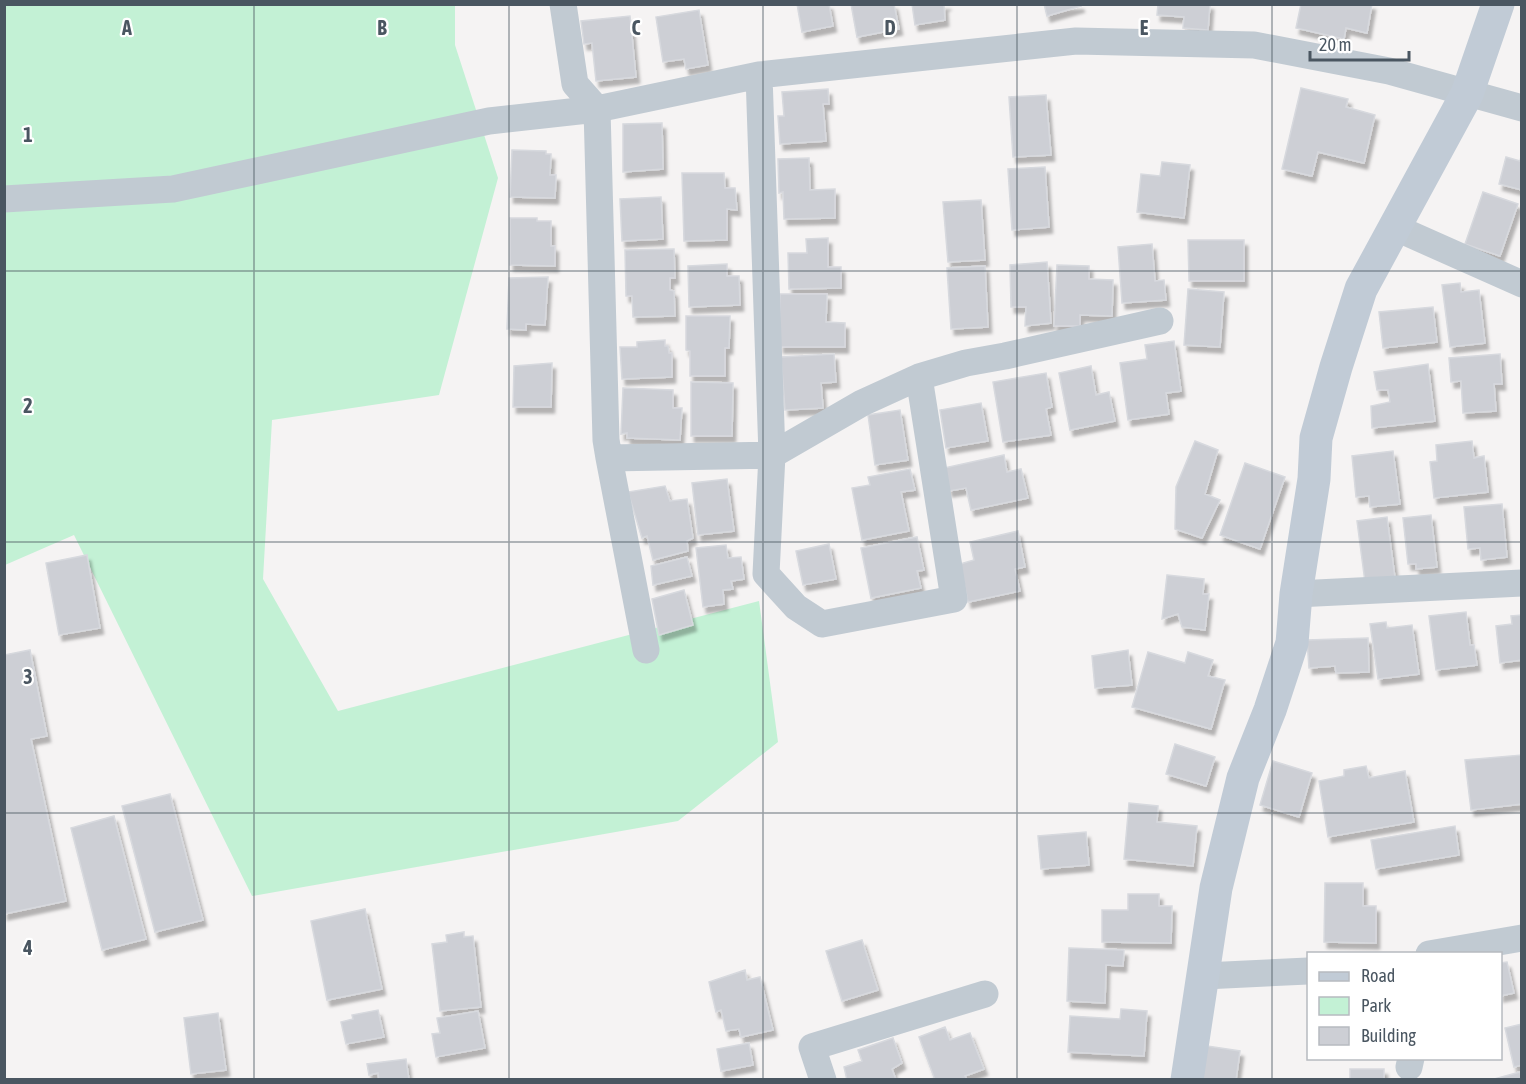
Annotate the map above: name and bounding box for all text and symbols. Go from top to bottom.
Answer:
text: A [121,16,132,39]
text: B [377,16,387,39]
text: C [632,16,641,39]
text: D [884,16,896,39]
text: E [1140,16,1149,39]
scale bar [1310,24,1409,62]
text: 20 m [1319,34,1351,55]
text: 1 [23,123,33,146]
text: 2 [23,394,33,417]
text: 3 [23,665,33,688]
text: 4 [22,936,33,959]
legend [1307,952,1502,1060]
text: Road [1361,965,1395,986]
text: Park [1361,995,1391,1016]
text: Building [1361,1025,1416,1046]

